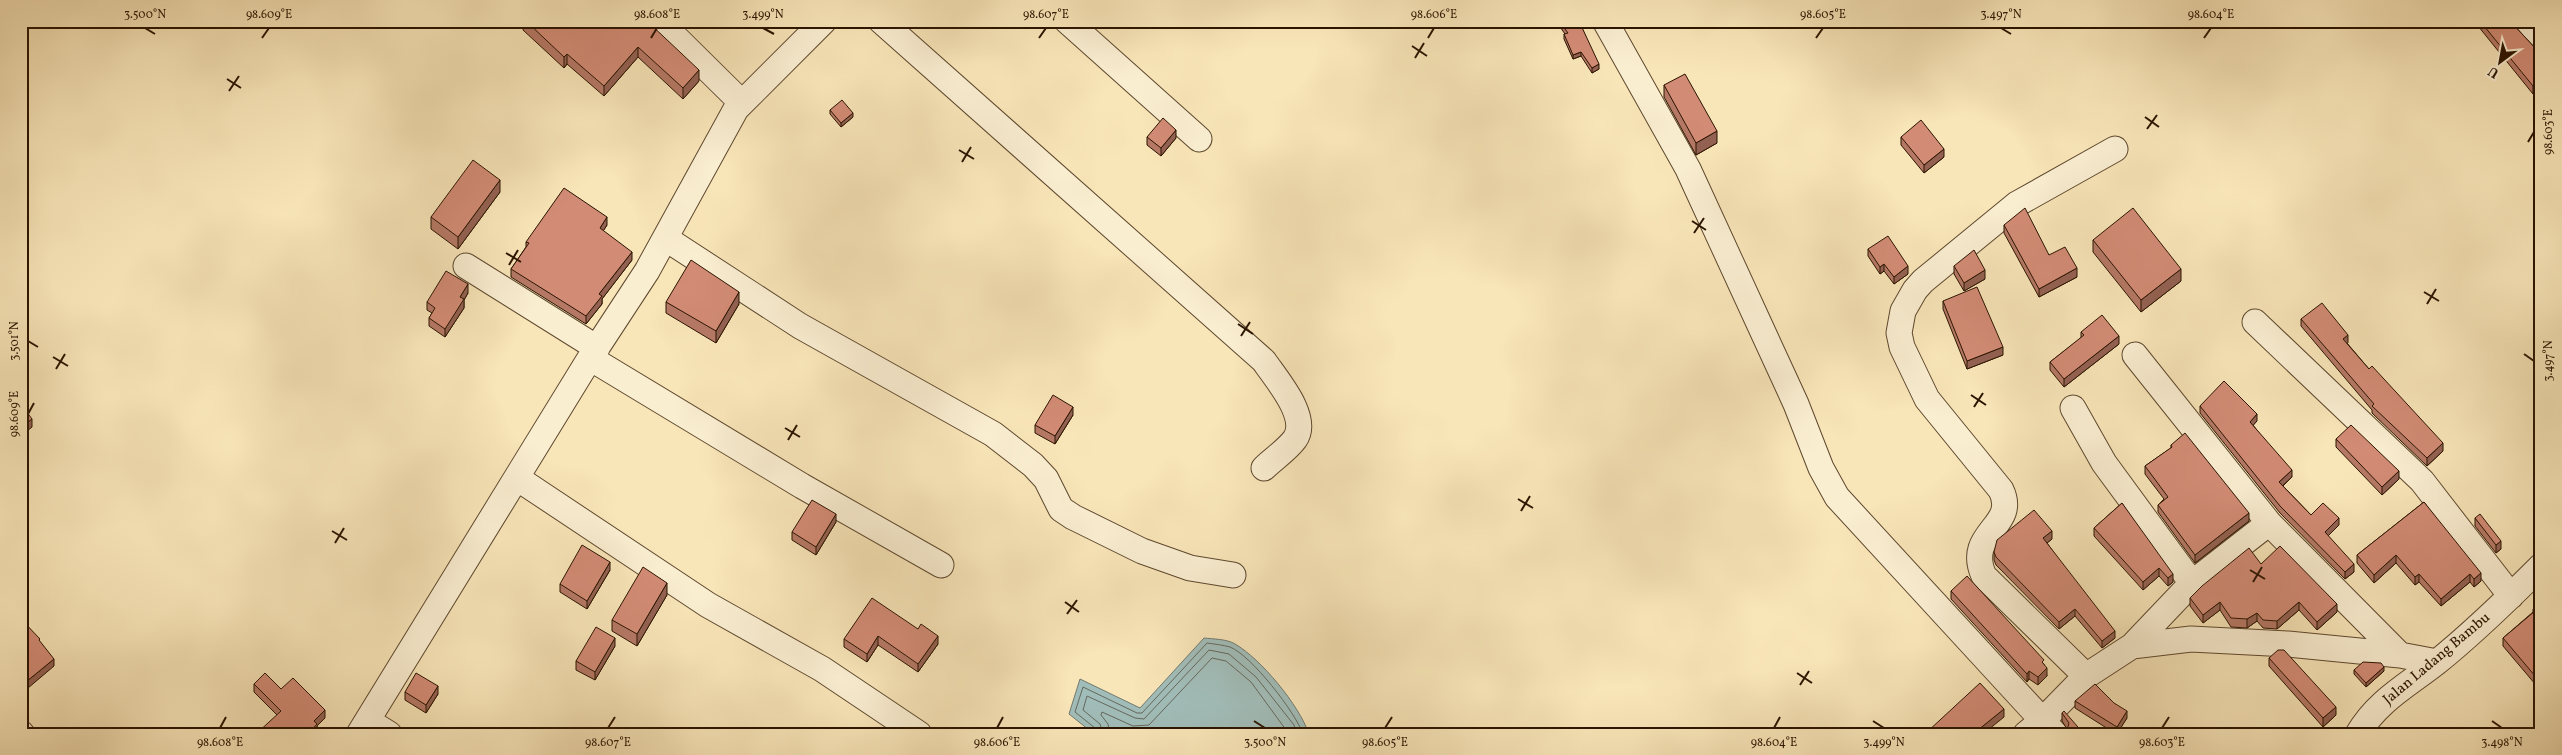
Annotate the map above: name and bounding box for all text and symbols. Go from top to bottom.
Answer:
text: 3.500°N [124,7,166,23]
text: 98.609°E [246,7,292,23]
text: 98.608°E [634,7,680,23]
text: 3.499°N [742,7,784,23]
text: 98.607°E [1023,7,1069,23]
text: 98.606°E [1411,7,1457,23]
text: 98.605°E [1800,7,1846,23]
text: 3.497°N [1980,7,2022,23]
text: 98.604°E [2188,7,2234,23]
north arrow [2474,38,2524,88]
text: U [2484,61,2503,82]
text: 98.603°E [2541,109,2557,155]
text: 3.501°N [7,321,23,361]
text: 3.497°N [2541,340,2557,382]
text: 98.609°E [7,391,23,437]
street label: Jalan Ladang Bambu [2379,608,2495,710]
text: 98.608°E [197,735,243,751]
text: 98.607°E [585,735,631,751]
text: 98.606°E [974,735,1020,751]
text: 3.500°N [1244,735,1286,751]
text: 98.605°E [1362,735,1408,751]
text: 98.604°E [1751,735,1797,751]
text: 3.499°N [1863,735,1905,751]
text: 98.603°E [2139,735,2185,751]
text: 3.498°N [2481,735,2523,751]

